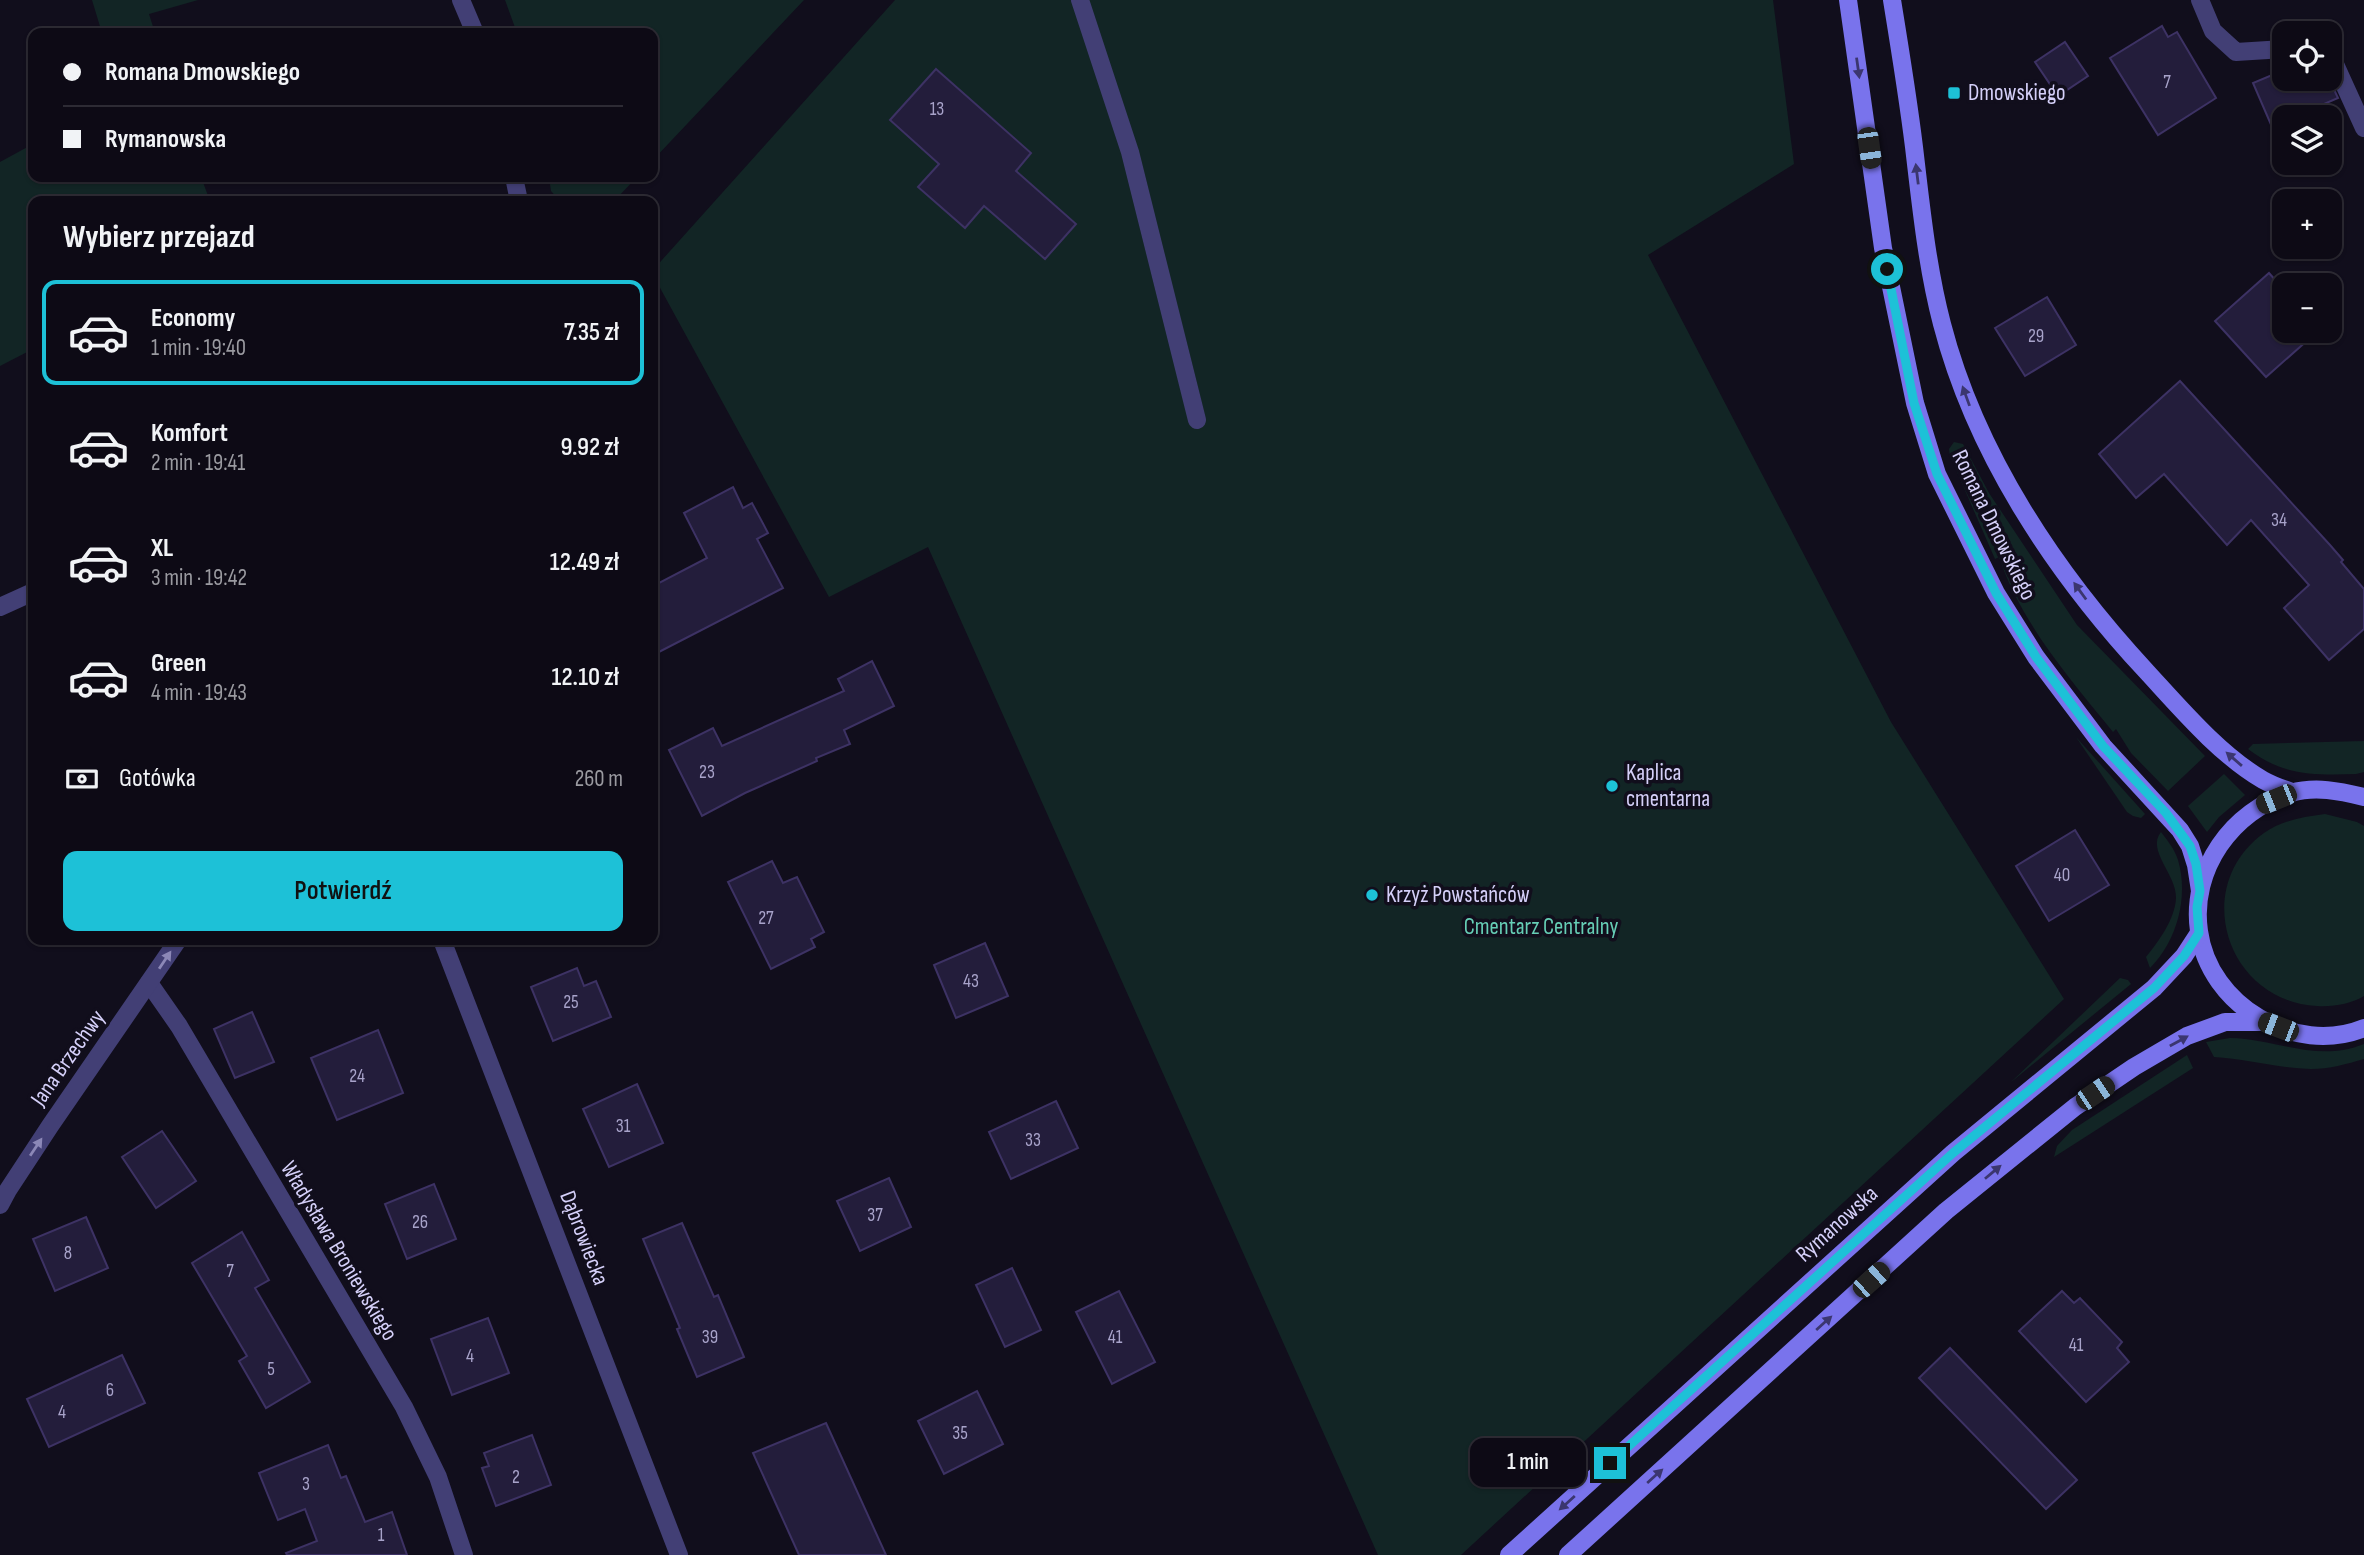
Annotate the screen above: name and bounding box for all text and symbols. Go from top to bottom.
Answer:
map controls [2272,21,2342,343]
button: locate [2272,21,2342,91]
text: Romana Dmowskiego [105,57,300,88]
one-way arrow [1853,57,1864,79]
house number: 7 [2163,71,2171,94]
place label: Dmowskiego [1968,79,2066,107]
marker: Dmowskiego [1946,85,1962,101]
house number: 13 [930,98,944,121]
button: layers [2272,105,2342,175]
text: Rymanowska [105,124,226,155]
car [1856,126,1883,170]
one-way arrow [1912,163,1923,185]
button: + [2272,189,2342,259]
text: Wybierz przejazd [63,218,255,257]
route start [1871,253,1903,285]
button: − [2272,273,2342,343]
icon: car [67,301,130,364]
text: Economy [151,303,235,334]
text: 7.35 zł [564,317,619,348]
house number: 29 [2028,325,2044,348]
text: 1 min · 19:40 [151,334,246,362]
one-way arrow [1960,385,1971,406]
icon: car [67,416,130,479]
text: Komfort [151,418,228,449]
text: 9.92 zł [560,432,619,463]
street label: Romana Dmowskiego [1946,445,2042,605]
text: 2 min · 19:41 [151,449,245,477]
house number: 34 [2271,509,2287,532]
icon: car [67,531,130,594]
text: XL [151,533,173,564]
text: 12.49 zł [550,547,619,578]
text: 3 min · 19:42 [151,564,247,592]
one-way arrow [2073,582,2087,601]
icon: car [67,646,130,709]
text: Green [151,648,206,679]
text: 12.10 zł [551,662,619,693]
text: 4 min · 19:43 [151,679,247,707]
one-way arrow [2225,751,2243,767]
place label: Kaplica cmentarna [1626,759,1710,813]
icon: cash [63,760,101,798]
house number: 23 [699,761,715,784]
text: Gotówka [119,763,196,794]
text: 260 m [575,765,623,793]
marker: Kaplica cmentarna [1604,778,1620,794]
car [2253,781,2300,817]
button: Potwierdź [63,851,623,931]
house number: 40 [2054,864,2070,887]
place label: Krzyż Powstańców [1386,881,1530,909]
marker: Krzyż Powstańców [1364,887,1380,903]
house number: 27 [758,907,774,930]
park label: Cmentarz Centralny [1464,913,1618,941]
one-way arrow [158,951,172,969]
house number: 43 [963,970,979,993]
house number: 25 [563,991,579,1014]
street label: Jana Brzechwy [24,1004,111,1112]
car [2255,1010,2302,1044]
one-way arrow [2169,1035,2188,1047]
house number: 24 [349,1065,365,1088]
car [2072,1073,2119,1113]
house number: 31 [616,1115,631,1138]
house number: 33 [1025,1129,1041,1152]
one-way arrow [29,1138,42,1157]
street label: Władysława Broniewskiego [274,1156,404,1346]
one-way arrow [1984,1164,2002,1180]
street label: Rymanowska [1790,1180,1884,1268]
street label: Dąbrowiecka [553,1187,615,1289]
house number: 37 [867,1204,883,1227]
house number: 26 [412,1211,428,1234]
house number: 8 [64,1242,72,1265]
car [1849,1258,1894,1302]
house number: 7 [226,1260,234,1283]
one-way arrow [1815,1316,1832,1332]
house number: 39 [702,1326,718,1349]
house number: 41 [1108,1326,1123,1349]
house number: 41 [2069,1334,2084,1357]
house number: 4 [466,1345,474,1368]
house number: 5 [267,1358,275,1381]
house number: 6 [106,1379,114,1402]
house number: 4 [58,1401,66,1424]
house number: 35 [952,1422,968,1445]
callout: 1 min [1470,1438,1586,1488]
route end [1594,1447,1626,1479]
text: 1 min [1507,1448,1549,1476]
house number: 2 [512,1466,520,1489]
one-way arrow [1646,1468,1664,1484]
house number: 3 [302,1473,310,1496]
one-way arrow [1559,1494,1576,1510]
house number: 1 [378,1524,385,1547]

